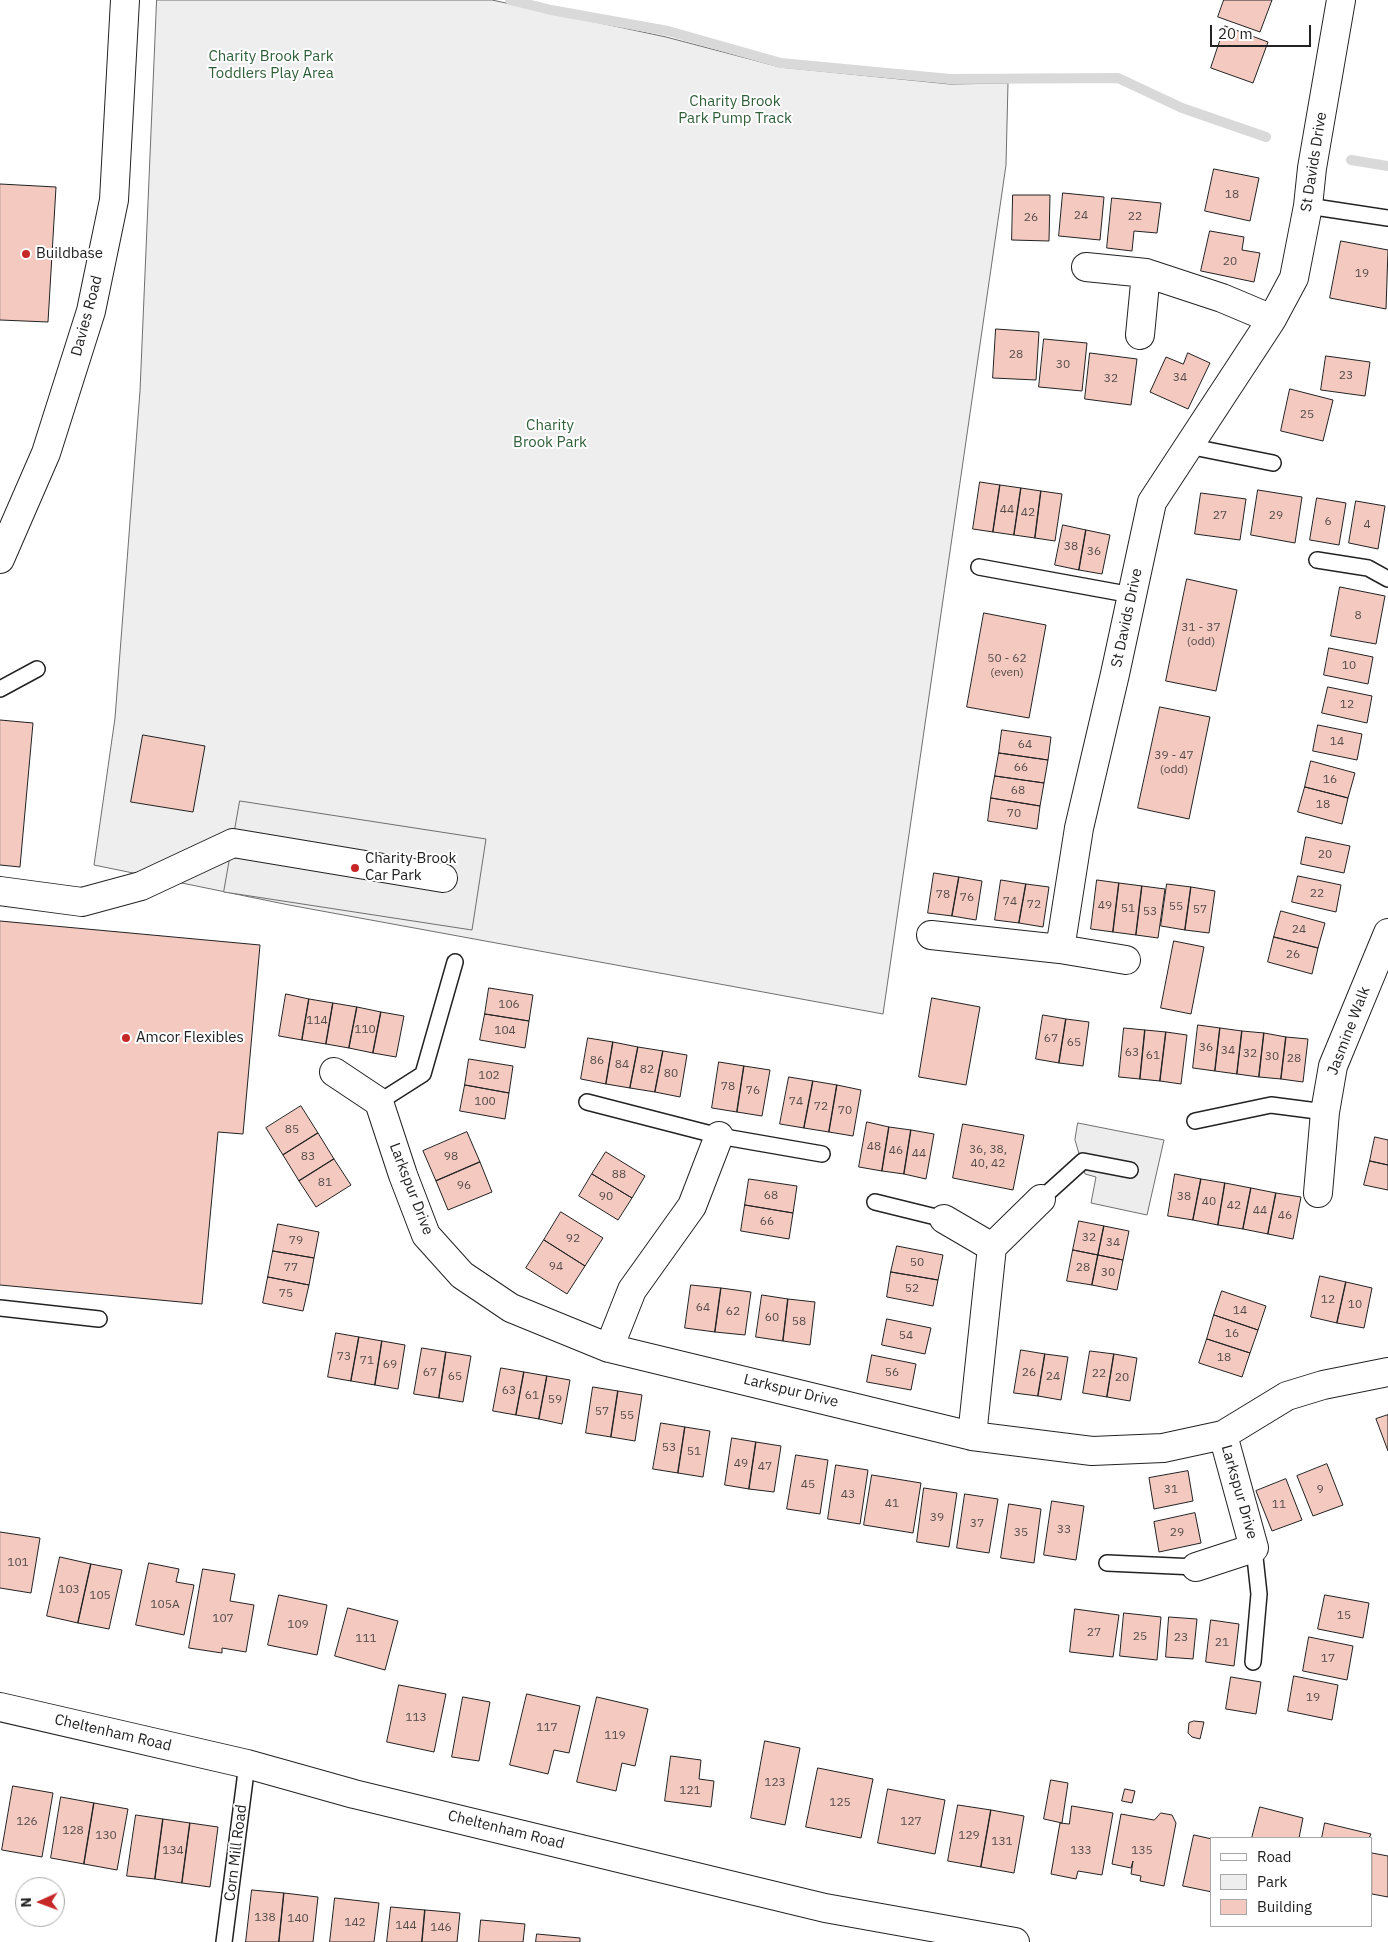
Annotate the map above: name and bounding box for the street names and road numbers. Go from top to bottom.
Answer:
street label: St Davids Drive [1297,111,1331,213]
street label: Davies Road [68,274,106,358]
street label: St Davids Drive [1108,567,1146,669]
street label: Jasmine Walk [1324,984,1374,1078]
street label: Larkspur Drive [385,1140,437,1238]
street label: Larkspur Drive [742,1371,840,1411]
street label: Larkspur Drive [1217,1443,1261,1541]
street label: Cheltenham Road [53,1711,173,1755]
street label: Corn Mill Road [221,1804,251,1902]
street label: Cheltenham Road [446,1807,566,1853]

